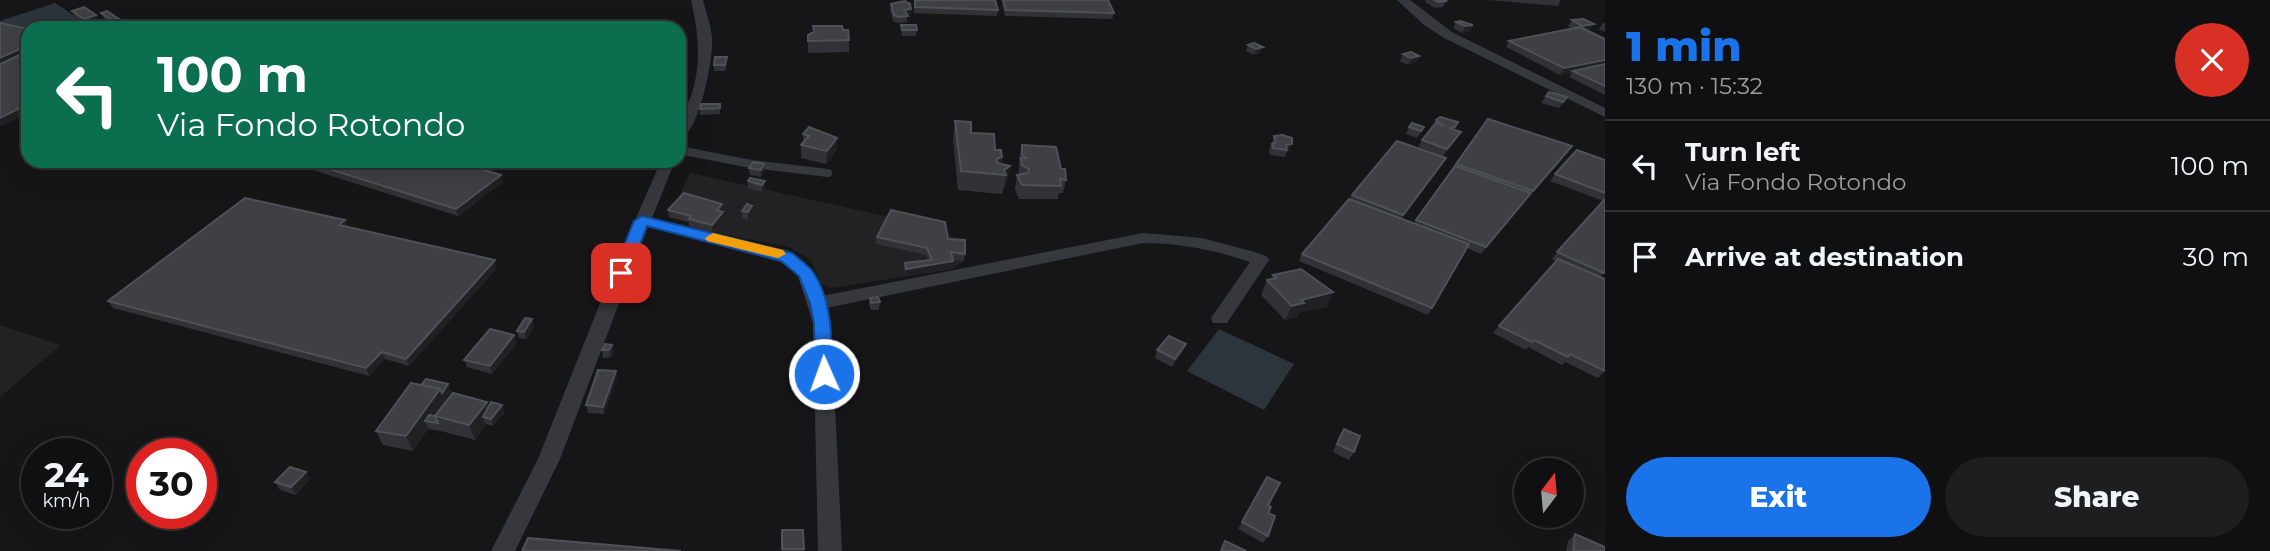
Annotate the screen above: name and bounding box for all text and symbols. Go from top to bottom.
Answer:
text: 1 min [1626,20,1742,72]
button: close [2175,23,2249,97]
text: 100 m [157,45,308,104]
icon: left [42,49,133,140]
text: 130 m · 15:32 [1626,72,1763,100]
text: Via Fondo Rotondo [157,105,465,144]
text: Turn left [1685,136,1801,168]
icon: left [1626,147,1664,185]
text: 100 m [2171,150,2249,182]
text: Via Fondo Rotondo [1685,168,1907,196]
icon: arrive [1626,238,1664,276]
text: Arrive at destination [1685,241,1964,273]
text: 30 m [2183,241,2249,273]
pin [591,243,651,303]
icon: arrive [602,254,640,292]
position arrow [787,337,861,411]
speed limit sign: 30 [126,438,217,529]
text: 24 [44,453,89,496]
button: Exit [1626,457,1931,537]
button: Share [1945,457,2249,537]
north arrow [1514,458,1584,528]
map controls [1514,458,1584,528]
text: km/h [42,490,91,512]

